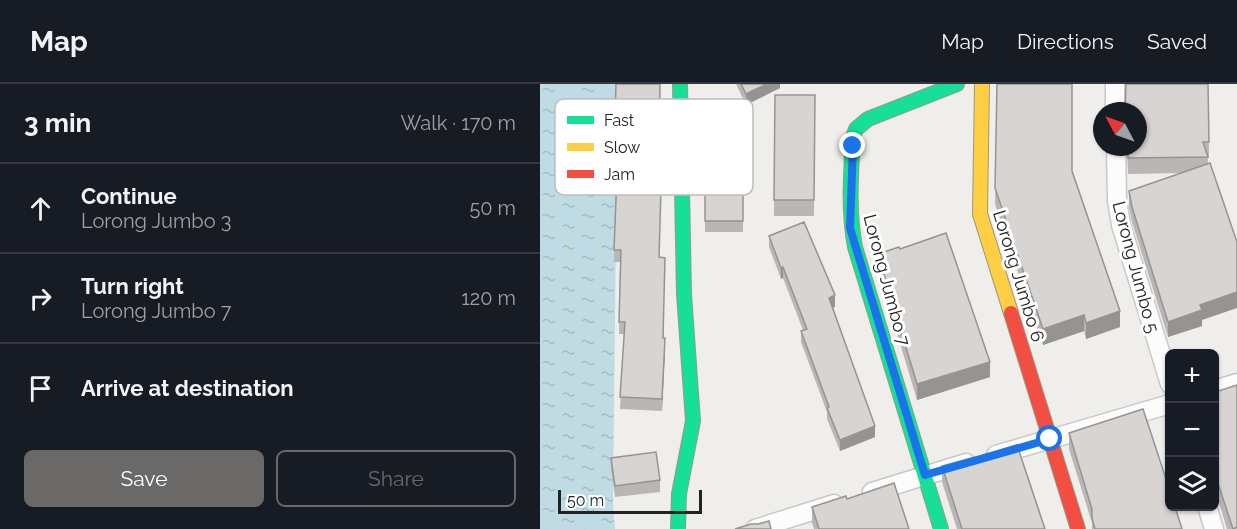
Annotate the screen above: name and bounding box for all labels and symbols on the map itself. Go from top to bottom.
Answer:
legend [555,99,753,195]
north arrow [1093,102,1147,156]
text: Fast [604,111,635,130]
route end [839,132,865,158]
text: Slow [604,138,640,157]
text: Jam [604,165,635,184]
street label: Lorong Jumbo 5 [1108,199,1164,335]
street label: Lorong Jumbo 6 [989,208,1049,344]
street label: Lorong Jumbo 7 [859,212,915,348]
route start [1036,425,1062,451]
scale bar [558,487,702,514]

